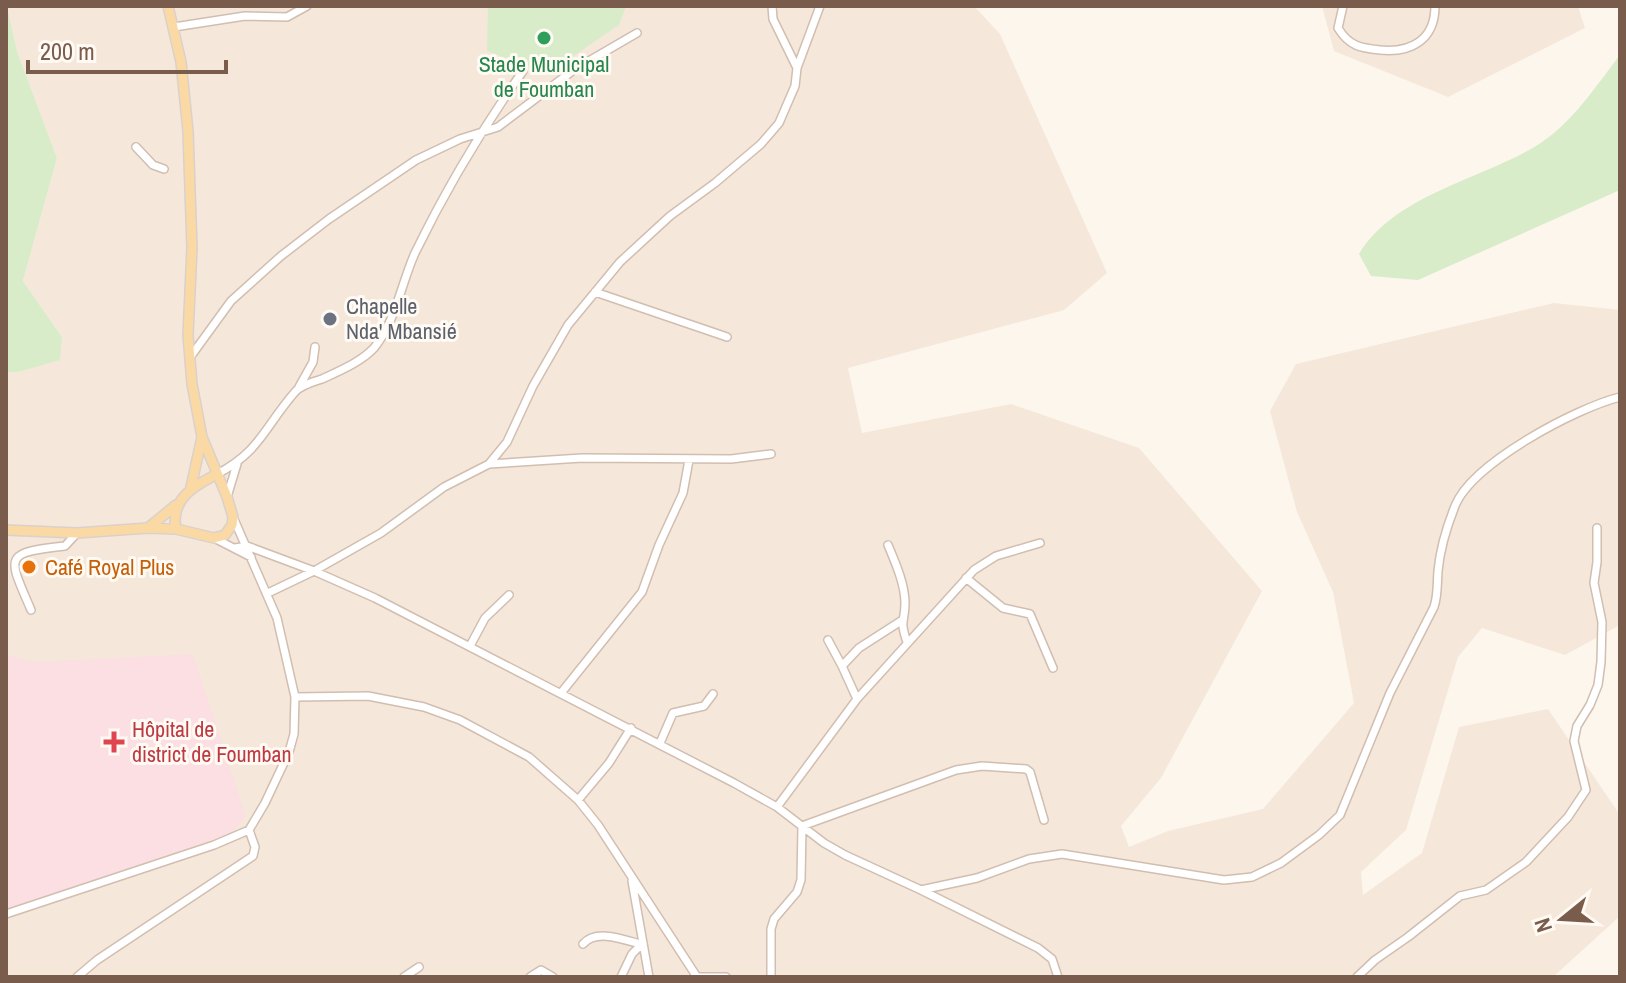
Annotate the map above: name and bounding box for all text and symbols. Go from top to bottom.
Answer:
scale bar [28,24,226,74]
marker: Stade Municipal de Foumban [535,29,553,47]
text: 200 m [40,35,95,67]
place label: Stade Municipal de Foumban [479,49,609,104]
place label: Chapelle Nda' Mbansié [346,291,457,346]
marker: Chapelle Nda' Mbansié [321,310,339,328]
place label: Café Royal Plus [45,552,174,582]
marker: Café Royal Plus [20,558,38,576]
place label: Hôpital de district de Foumban [132,714,292,769]
marker: Hôpital de district de Foumban [103,731,125,753]
north arrow [1522,879,1602,959]
text: N [1527,914,1559,936]

